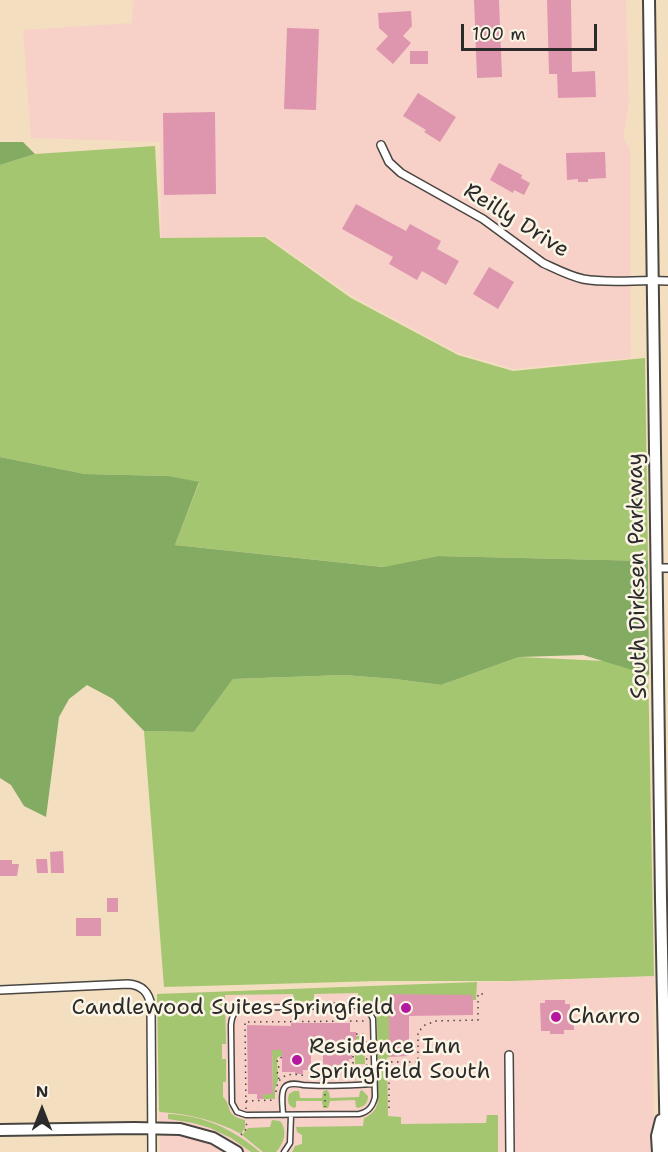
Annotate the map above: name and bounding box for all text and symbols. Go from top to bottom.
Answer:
scale bar [464,12,600,50]
text: 100 m [472,22,526,46]
street label: Reilly Drive [458,178,574,264]
street label: South Dirksen Parkway [623,453,653,699]
place label: Candlewood Suites Springfield [71,995,394,1021]
marker: Candlewood Suites Springfield [399,1001,413,1015]
place label: Charro [568,1004,640,1030]
marker: Charro [549,1010,563,1024]
place label: Residence Inn Springfield South [309,1034,490,1086]
marker: Residence Inn Springfield South [290,1053,304,1067]
north arrow [12,1080,72,1140]
text: N [36,1081,48,1102]

